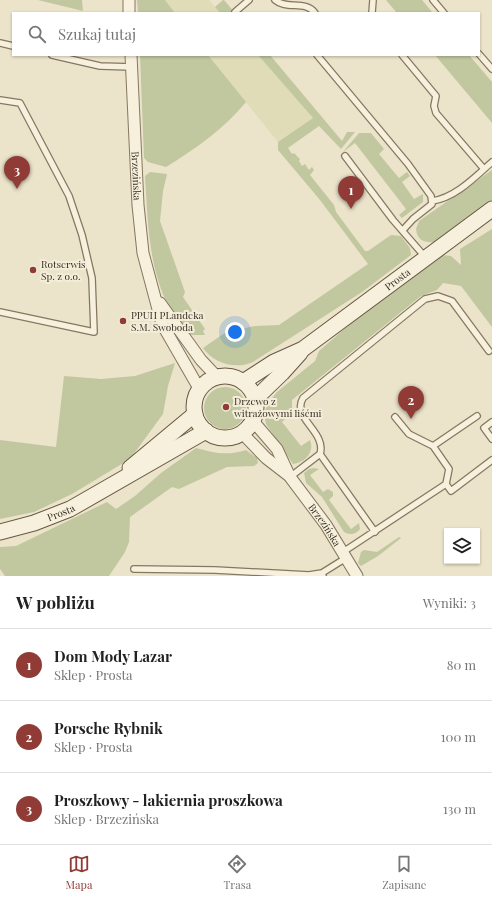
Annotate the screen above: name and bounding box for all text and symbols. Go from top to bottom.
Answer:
search box [12,12,480,56]
icon: search [26,23,48,45]
text: Szukaj tutaj [58,24,136,44]
street label: Brzezińska [129,151,145,201]
pin: 3 [4,156,30,189]
pin: 1 [338,176,364,209]
place label: Rotserwis Sp. z o.o. [41,257,86,283]
marker: Rotserwis Sp. z o.o. [28,265,38,275]
street label: Prosta [382,265,413,293]
place label: PPUH PLandeka S.M. Swoboda [131,308,204,334]
marker: PPUH PLandeka S.M. Swoboda [118,316,128,326]
your location [225,322,245,342]
pin: 2 [398,386,424,419]
place label: Drzewo z witrażowymi liśćmi [234,394,322,420]
marker: Drzewo z witrażowymi liśćmi [221,402,231,412]
street label: Prosta [45,501,77,524]
street label: Brzezińska [305,501,344,549]
map controls [444,528,480,564]
button: layers [444,528,480,564]
text: W pobliżu [16,591,95,613]
text: Wyniki: 3 [423,594,476,611]
text: Dom Mody Lazar [54,646,172,666]
text: 1 [27,656,31,673]
text: 80 m [447,656,476,673]
text: Sklep · Prosta [54,666,133,683]
text: Porsche Rybnik [54,718,163,738]
text: 2 [26,728,32,745]
text: 100 m [441,728,476,745]
text: Sklep · Prosta [54,738,133,755]
text: Proszkowy - lakiernia proszkowa [54,790,283,810]
text: 3 [26,800,32,817]
text: 130 m [443,800,476,817]
text: Sklep · Brzezińska [54,810,159,827]
tab: Mapa [66,853,92,892]
tab: Trasa [224,853,251,892]
tab: Zapisane [382,853,426,892]

